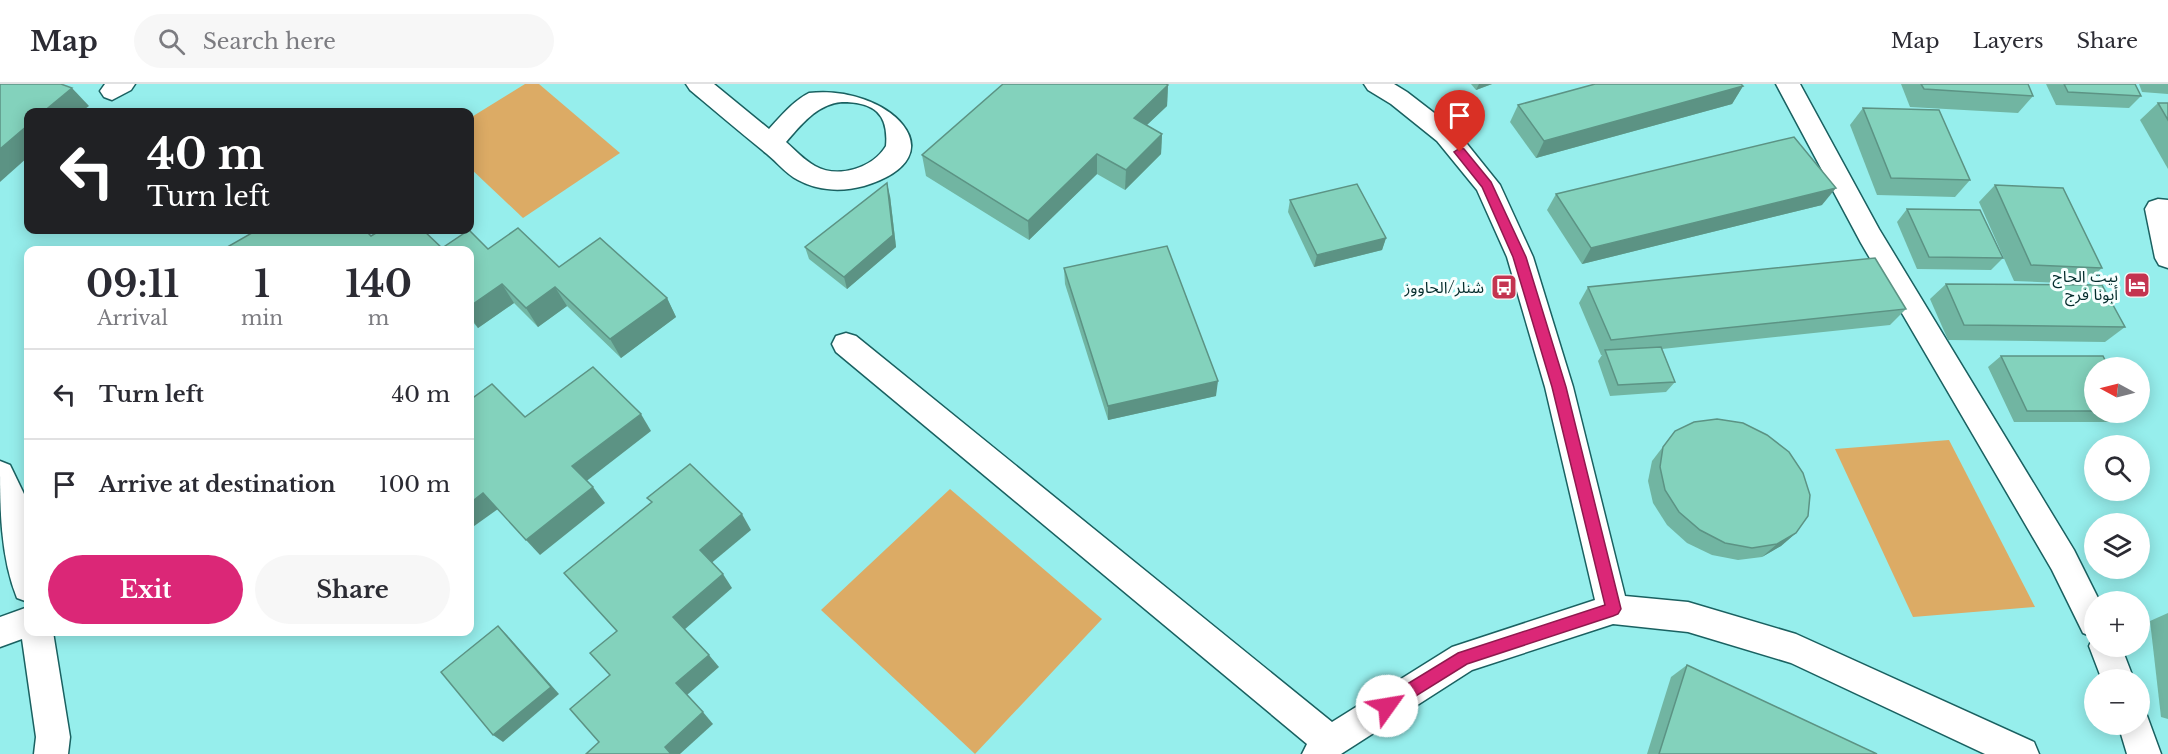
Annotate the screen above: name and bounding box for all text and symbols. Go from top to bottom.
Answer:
search box [134,14,554,68]
text: Map [30,24,98,59]
icon: search [155,25,188,58]
text: Search here [203,28,336,55]
text: Map [1891,28,1940,54]
text: Layers [1973,28,2044,54]
text: Share [2077,28,2138,54]
pin [1434,90,1485,152]
icon: arrive [1443,99,1476,132]
text: 40 m [147,128,264,180]
icon: left [48,132,126,210]
text: Turn left [147,180,270,213]
text: 09:11 [86,262,179,307]
text: 1 [254,262,270,307]
text: 140 [345,262,412,307]
place label: بيت الحاج أبونا فرج [2053,266,2118,307]
hotel icon: بيت الحاج أبونا فرج [2122,270,2152,300]
bus stop icon: شنلر/الحاووز [1489,272,1519,302]
place label: شنلر/الحاووز [1403,277,1484,297]
text: Arrival [97,306,168,330]
text: min [241,306,283,330]
text: m [368,306,389,330]
north arrow [2084,357,2150,423]
map controls [2084,357,2150,735]
icon: left [48,378,81,411]
text: Turn left [99,381,204,408]
text: 40 m [392,381,450,408]
button: search [2084,435,2150,501]
icon: arrive [48,468,81,501]
text: Arrive at destination [99,471,336,498]
text: 100 m [379,471,450,498]
button: layers [2084,513,2150,579]
button: Exit [48,555,243,624]
button: Share [255,555,450,624]
button: + [2084,591,2150,657]
button: − [2084,669,2150,735]
position arrow [1355,674,1419,738]

